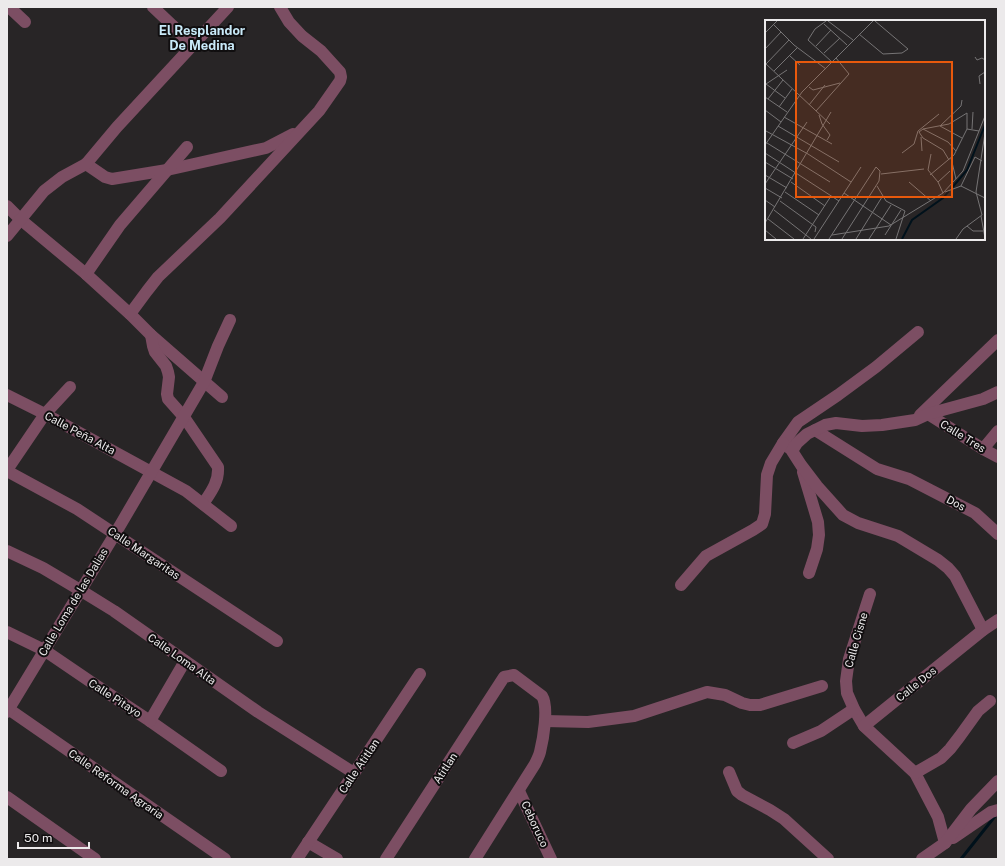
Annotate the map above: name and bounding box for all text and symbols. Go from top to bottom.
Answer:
inset map [765,20,985,240]
district label: El Resplandor De Medina [159,23,246,53]
street label: Calle Peña Alta [43,409,117,457]
street label: Calle Tres [938,417,988,455]
street label: Dos [945,493,968,513]
street label: Calle Margaritas [106,524,183,582]
street label: Calle Loma de las Dalias [36,546,110,658]
street label: Calle Cisne [842,611,870,669]
street label: Calle Loma Alta [146,631,218,687]
street label: Calle Dos [894,664,939,704]
street label: Calle Pitayo [86,676,144,720]
street label: Calle Atitlan [336,737,382,795]
street label: Calle Reforma Agraria [66,747,166,821]
street label: Atitlan [431,750,459,786]
street label: Ceboruco [519,799,551,849]
scale bar [18,824,89,850]
text: 50 m [24,831,52,845]

